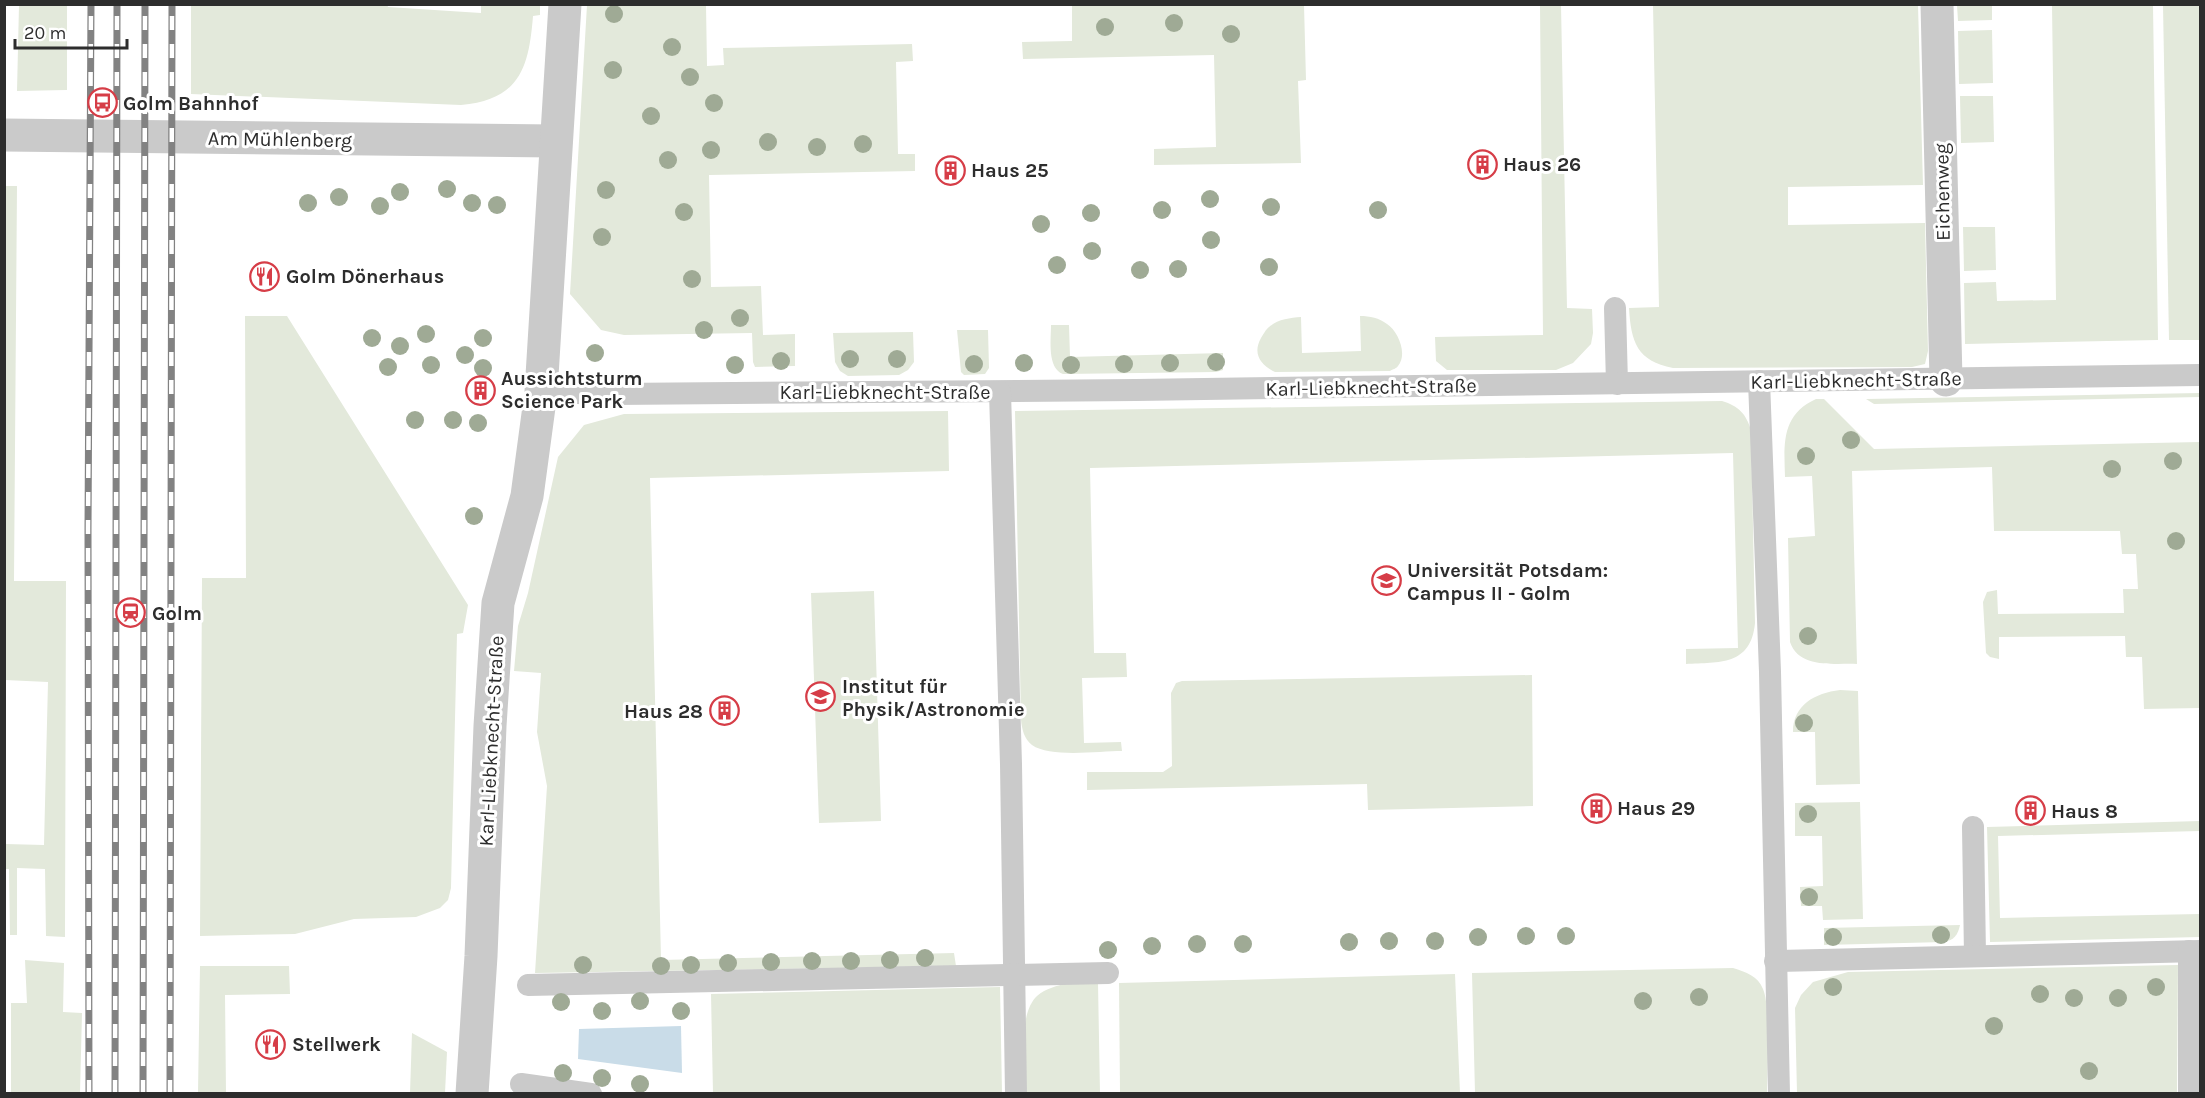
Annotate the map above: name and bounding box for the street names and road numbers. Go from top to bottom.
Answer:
street label: Am Mühlenberg [208,127,352,152]
street label: Eichenweg [1930,143,1955,241]
street label: Karl-Liebknecht-Straße [1750,367,1962,394]
street label: Karl-Liebknecht-Straße [1265,374,1477,401]
street label: Karl-Liebknecht-Straße [779,381,991,404]
street label: Karl-Liebknecht-Straße [474,635,509,847]

